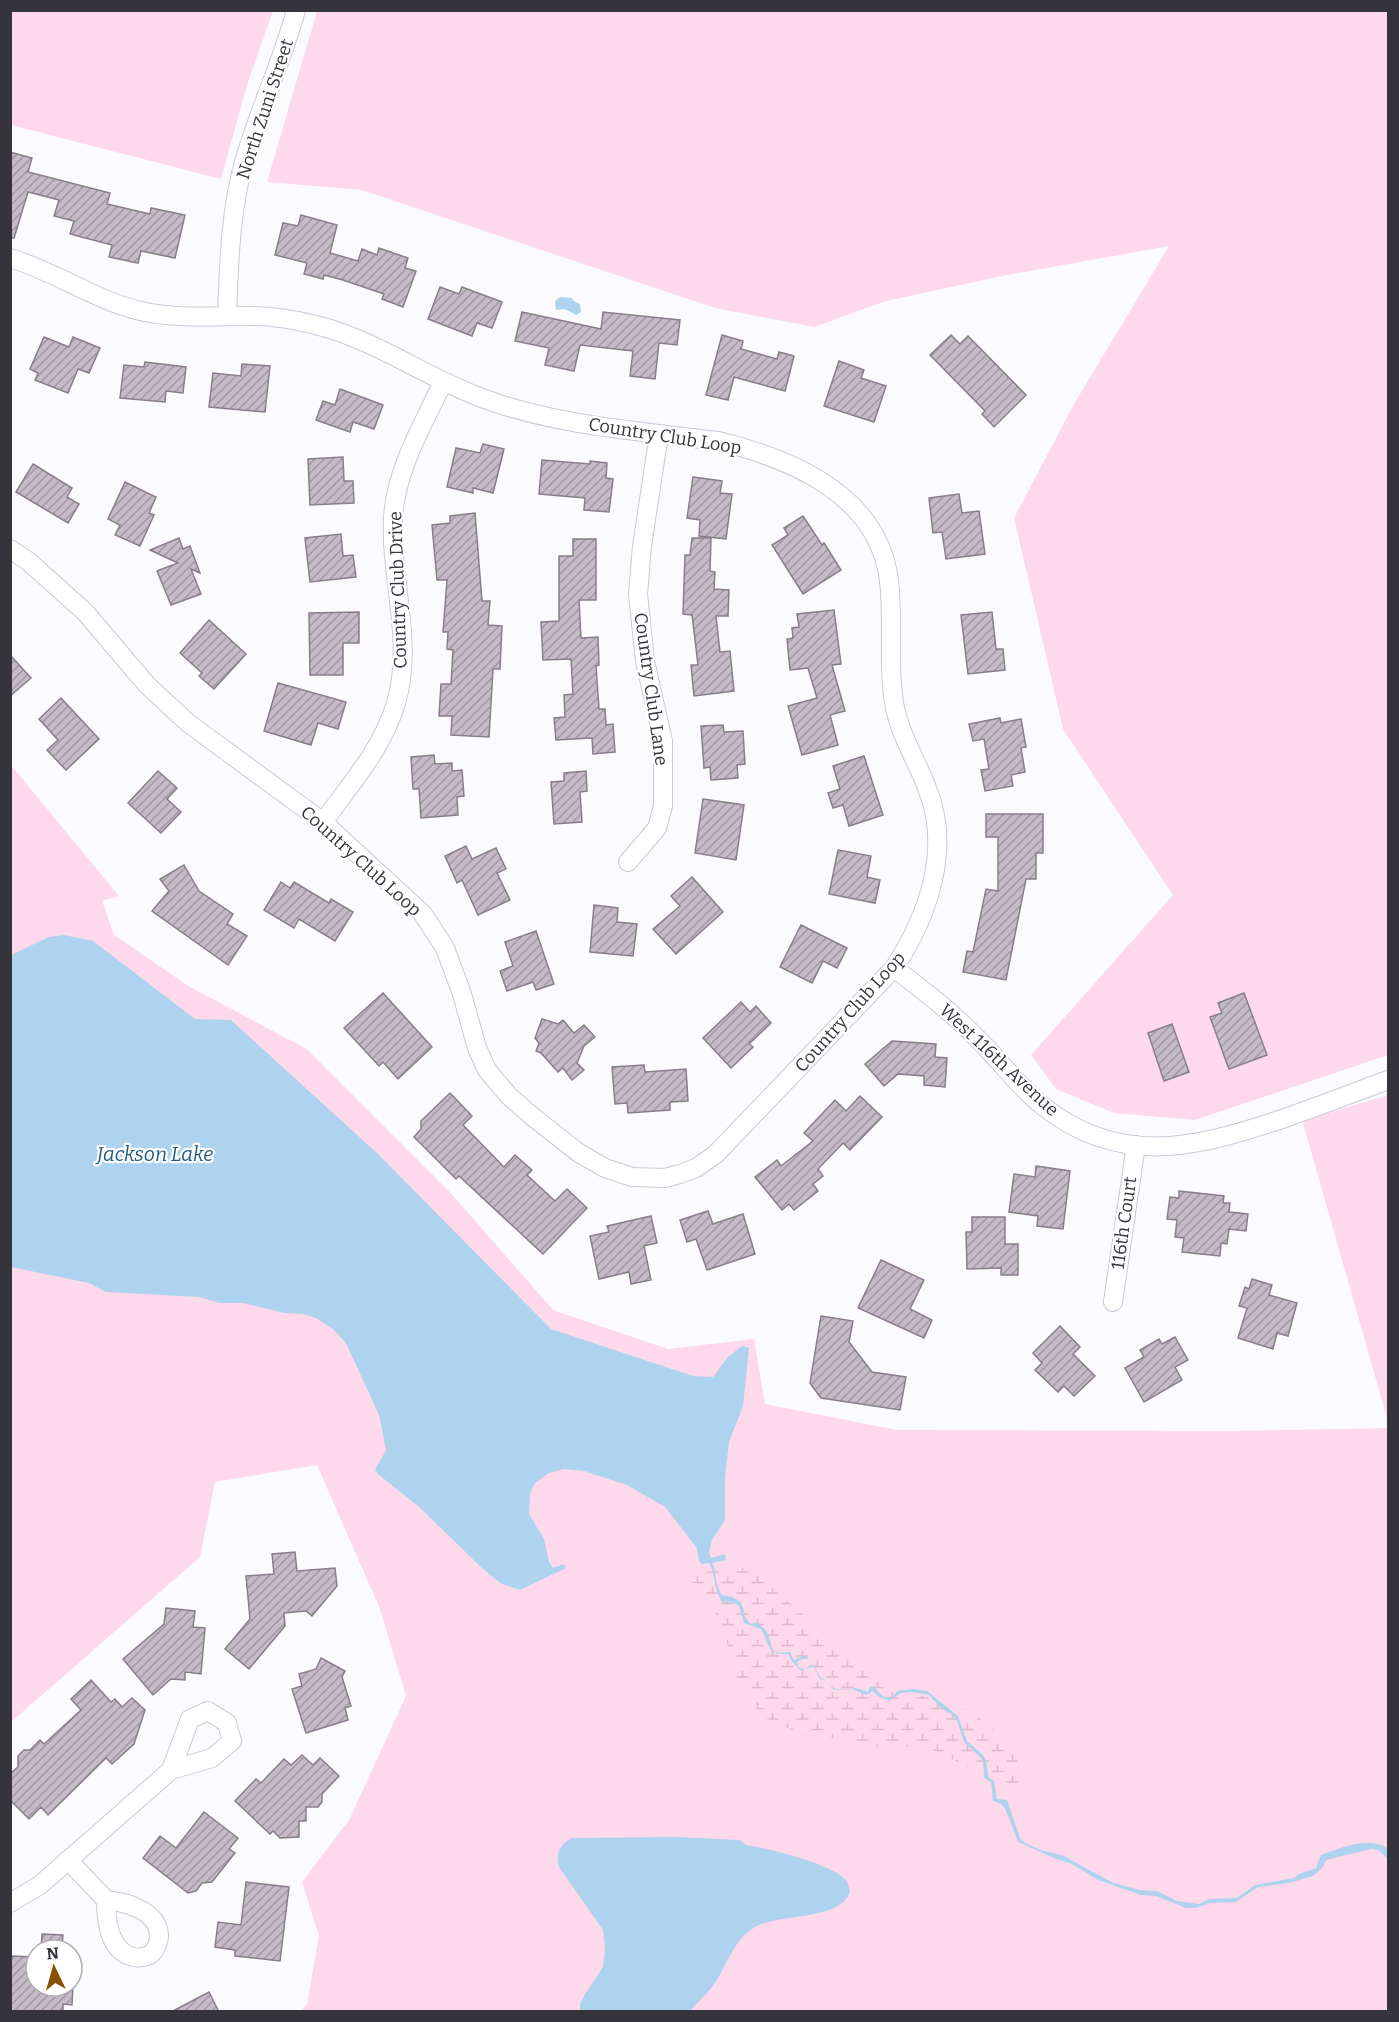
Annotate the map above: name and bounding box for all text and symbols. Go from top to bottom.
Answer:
street label: North Zuni Street [232,36,298,182]
street label: Country Club Loop [587,413,743,459]
street label: Country Club Drive [384,511,412,669]
street label: Country Club Lane [629,611,673,767]
street label: Country Club Loop [296,801,426,921]
street label: Country Club Loop [790,947,910,1077]
street label: West 116th Avenue [935,999,1063,1121]
water label: Jackson Lake [95,1142,213,1166]
street label: 116th Court [1107,1175,1141,1271]
north arrow [24,1938,84,1998]
text: N [46,1944,60,1964]

